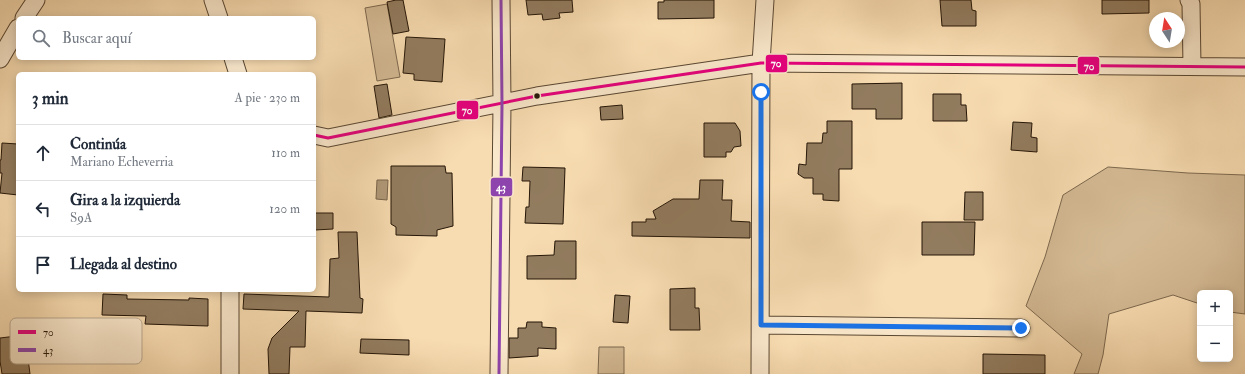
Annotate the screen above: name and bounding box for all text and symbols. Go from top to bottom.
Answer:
north arrow [1149,12,1185,48]
search box [16,16,316,60]
icon: search [30,27,52,49]
text: Buscar aquí [62,29,131,48]
line badge: 70 [765,54,788,73]
line badge: 70 [1077,56,1100,75]
text: 70 [771,57,782,70]
text: 70 [1084,60,1095,73]
route start [752,83,770,101]
text: 3 min [32,88,69,109]
text: A pie · 230 m [235,90,300,106]
unlabelled marker [532,91,542,101]
line badge: 70 [456,100,479,120]
text: 70 [462,104,473,117]
text: Continúa [70,135,126,154]
icon: ahead [32,142,54,164]
text: 110 m [271,145,300,161]
text: Mariano Echeverria [70,154,173,170]
line badge: 43 [490,177,513,197]
text: 43 [495,181,506,195]
text: Gira a la izquierda [70,191,180,210]
icon: left [32,198,54,220]
text: 120 m [269,201,300,217]
text: S9A [70,210,92,226]
icon: arrive [32,254,54,276]
text: Llegada al destino [70,255,177,274]
map controls [1197,290,1233,362]
button: + [1197,290,1233,326]
legend [10,318,142,364]
route end [1012,319,1030,337]
text: 70 [43,326,54,339]
button: − [1197,326,1233,362]
text: 43 [43,344,53,357]

